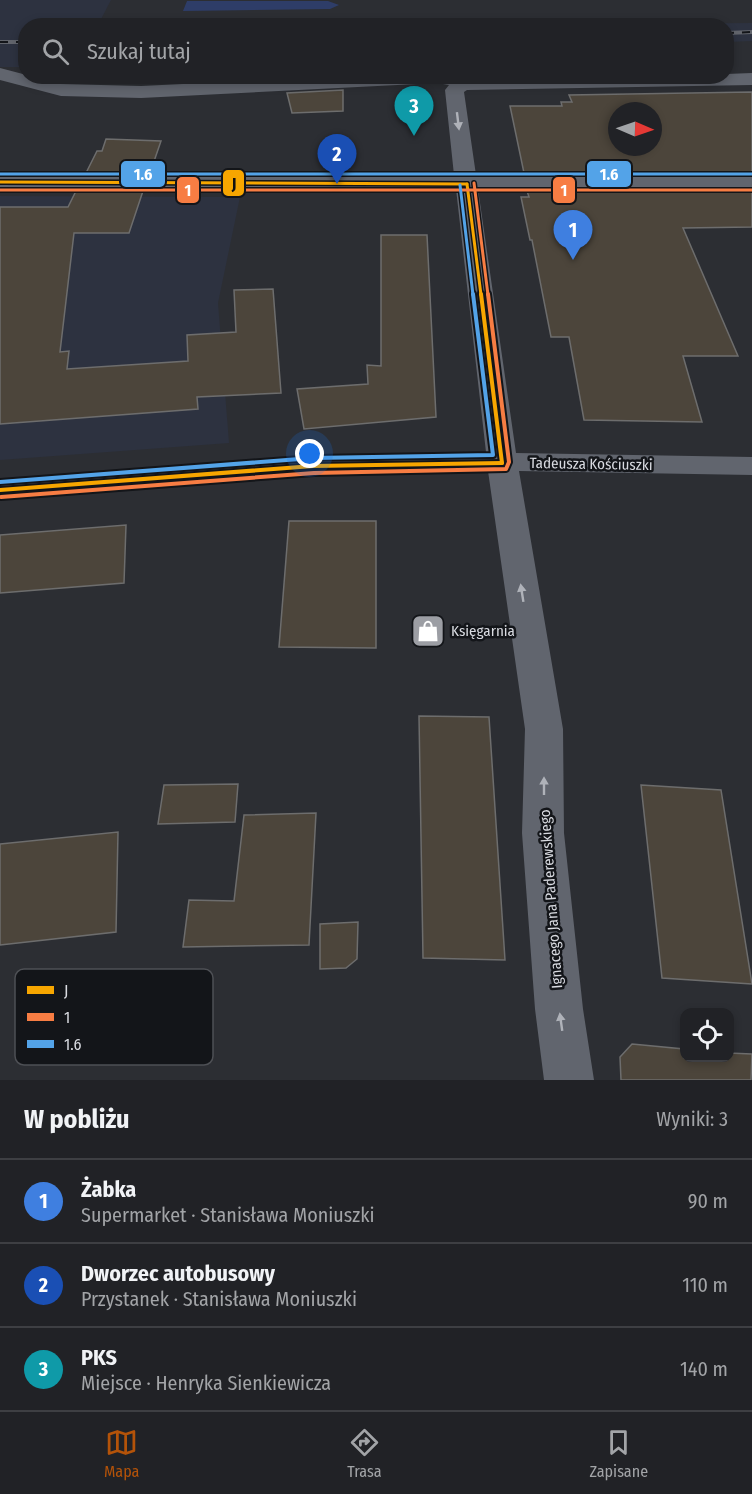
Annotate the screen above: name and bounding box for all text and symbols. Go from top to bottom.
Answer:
search box [18,18,734,84]
icon: search [39,35,72,68]
text: Szukaj tutaj [87,38,191,65]
pin: 3 [394,86,434,136]
north arrow [608,102,662,156]
one-way arrow [454,112,463,131]
pin: 2 [318,134,356,184]
line badge: 1.6 [120,160,166,188]
line badge: 1.6 [586,160,632,188]
text: 1.6 [134,165,152,184]
text: 1.6 [600,165,618,184]
line badge: J [222,169,245,197]
text: J [231,174,236,193]
line badge: 1 [176,176,200,204]
line badge: 1 [552,176,576,204]
text: 1 [185,181,191,200]
text: 1 [561,181,567,200]
pin: 1 [554,210,592,260]
your location [295,439,324,468]
street label: Tadeusza Kościuszki [529,454,653,474]
one-way arrow [517,583,526,602]
shop icon: Księgarnia [410,613,446,649]
place label: Księgarnia [451,622,515,640]
one-way arrow [539,776,549,795]
street label: Ignacego Jana Paderewskiego [536,809,566,989]
legend [15,969,213,1065]
text: J [64,981,68,1000]
text: 1 [64,1008,70,1027]
map controls [680,1008,734,1062]
button: locate [680,1008,734,1062]
one-way arrow [556,1012,565,1031]
text: 1.6 [64,1035,81,1054]
text: W pobliżu [24,1104,130,1135]
text: Wyniki: 3 [656,1107,728,1131]
text: Żabka [81,1176,136,1203]
text: 1 [39,1189,48,1213]
text: 90 m [688,1189,728,1213]
text: Supermarket · Stanisława Moniuszki [81,1203,375,1227]
text: Dworzec autobusowy [81,1260,275,1287]
text: 2 [39,1273,48,1297]
text: 110 m [682,1273,728,1297]
text: Przystanek · Stanisława Moniuszki [81,1287,357,1311]
text: PKS [81,1344,117,1371]
text: 3 [39,1357,48,1381]
text: 140 m [680,1357,728,1381]
text: Miejsce · Henryka Sienkiewicza [81,1371,331,1395]
tab: Mapa [104,1426,139,1481]
tab: Trasa [347,1426,382,1481]
tab: Zapisane [589,1426,648,1481]

